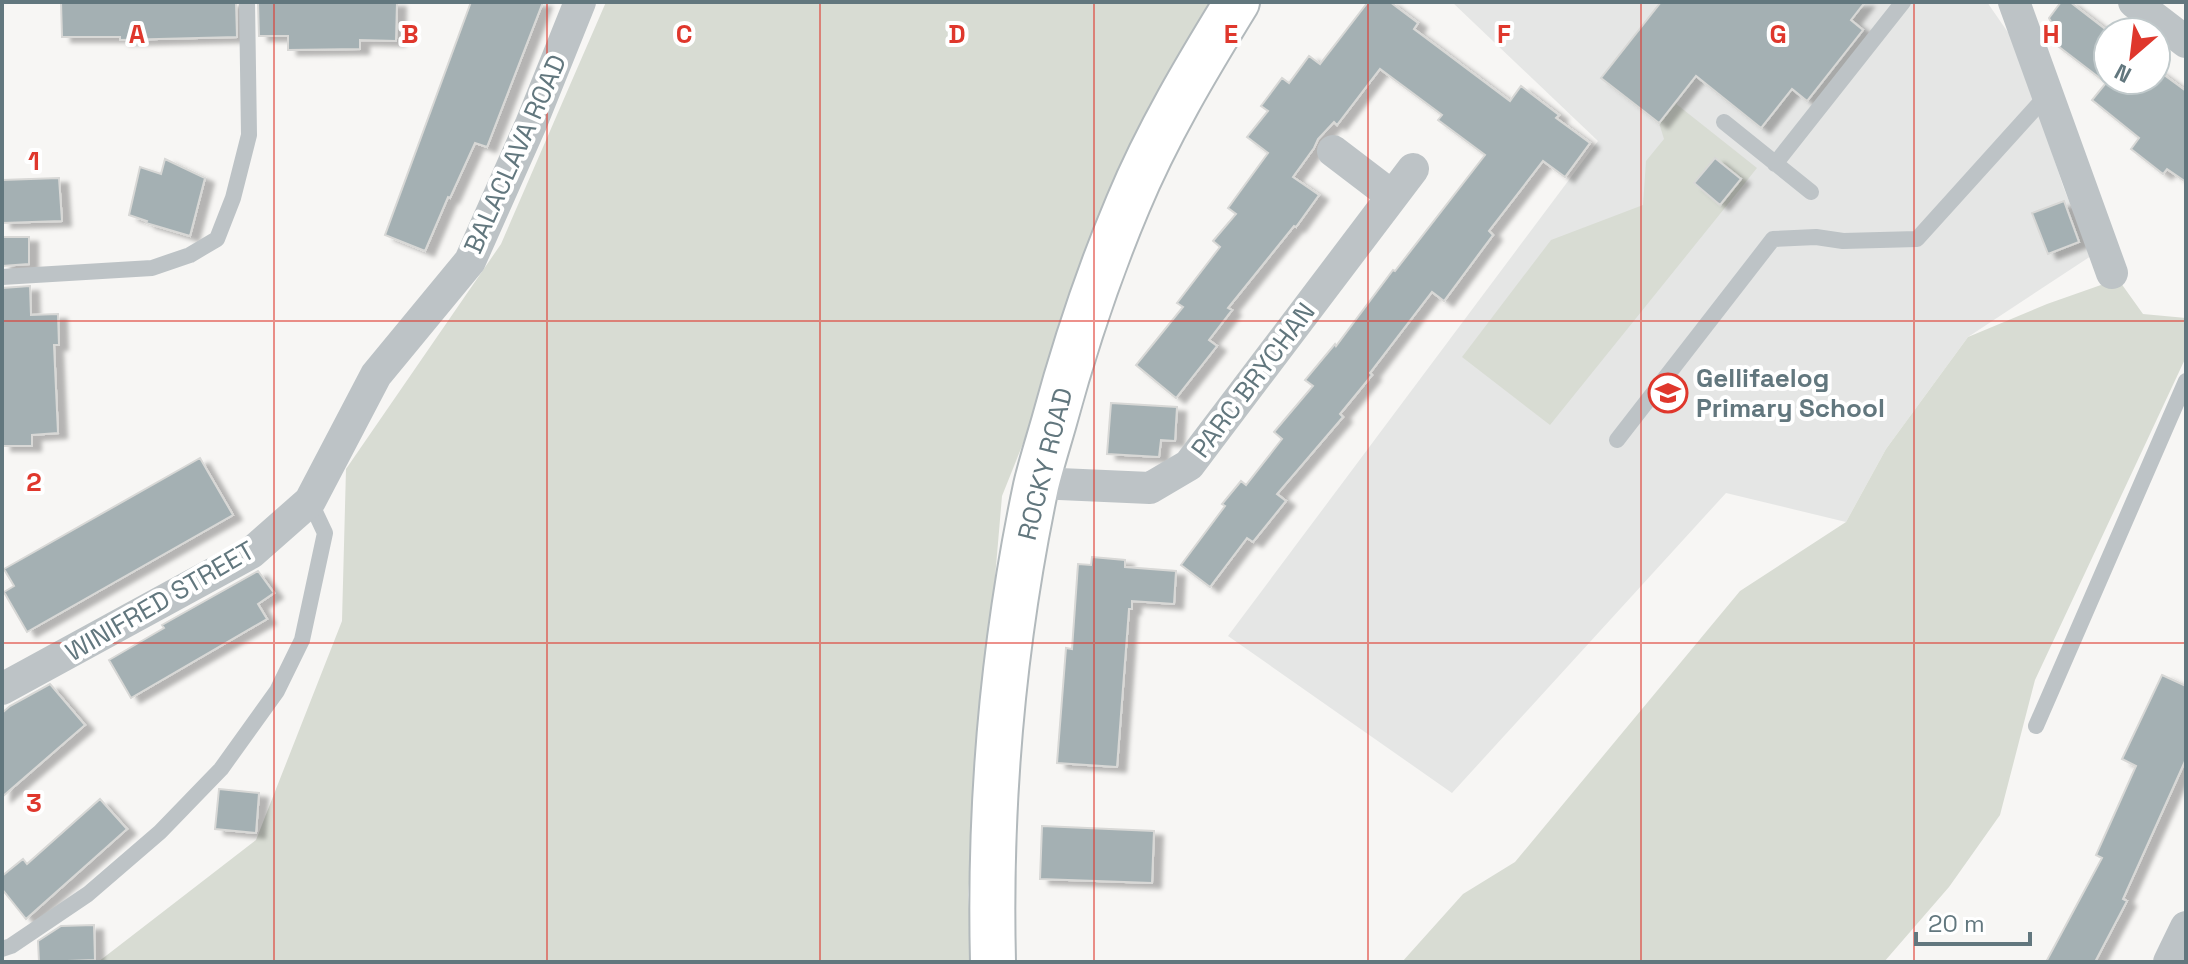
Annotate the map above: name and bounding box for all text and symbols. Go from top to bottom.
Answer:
north arrow [2092,16,2172,96]
text: A [129,17,146,51]
text: B [401,17,419,51]
text: C [676,17,692,51]
text: D [948,17,966,51]
text: E [1224,17,1238,51]
text: F [1497,17,1511,51]
text: G [1769,17,1787,51]
text: H [2042,17,2060,51]
street label: BALACLAVA ROAD [456,49,574,259]
text: N [2110,58,2136,89]
text: 1 [28,144,40,178]
street label: PARC BRYCHAN [1183,295,1323,465]
place label: Gellifaelog Primary School [1696,361,1885,425]
school or university icon: Gellifaelog Primary School [1647,372,1689,414]
street label: ROCKY ROAD [1010,384,1080,544]
text: 2 [26,465,42,499]
street label: WINIFRED STREET [59,533,261,669]
text: 3 [26,786,42,820]
scale bar [1916,896,2030,946]
text: 20 m [1928,908,1985,939]

